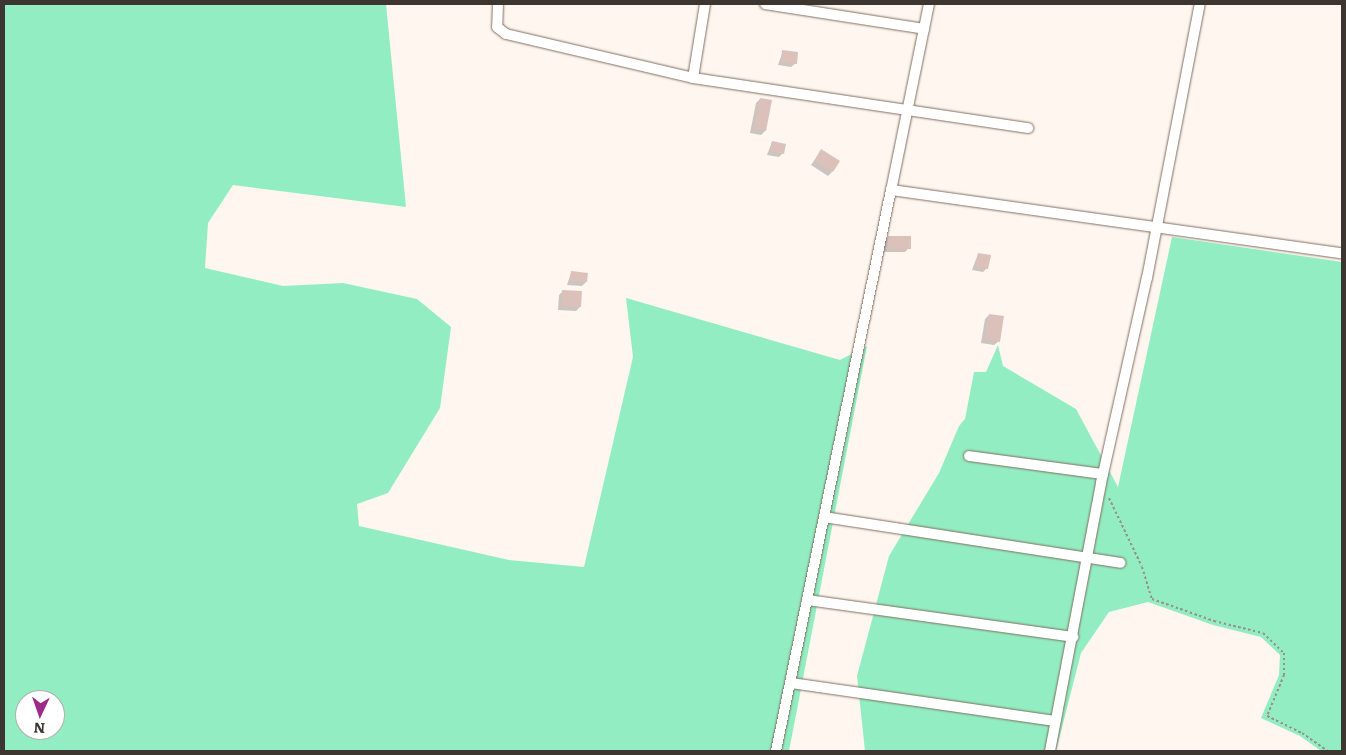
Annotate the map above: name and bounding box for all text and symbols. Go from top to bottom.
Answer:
north arrow [15,690,65,740]
text: N [33,719,46,739]

